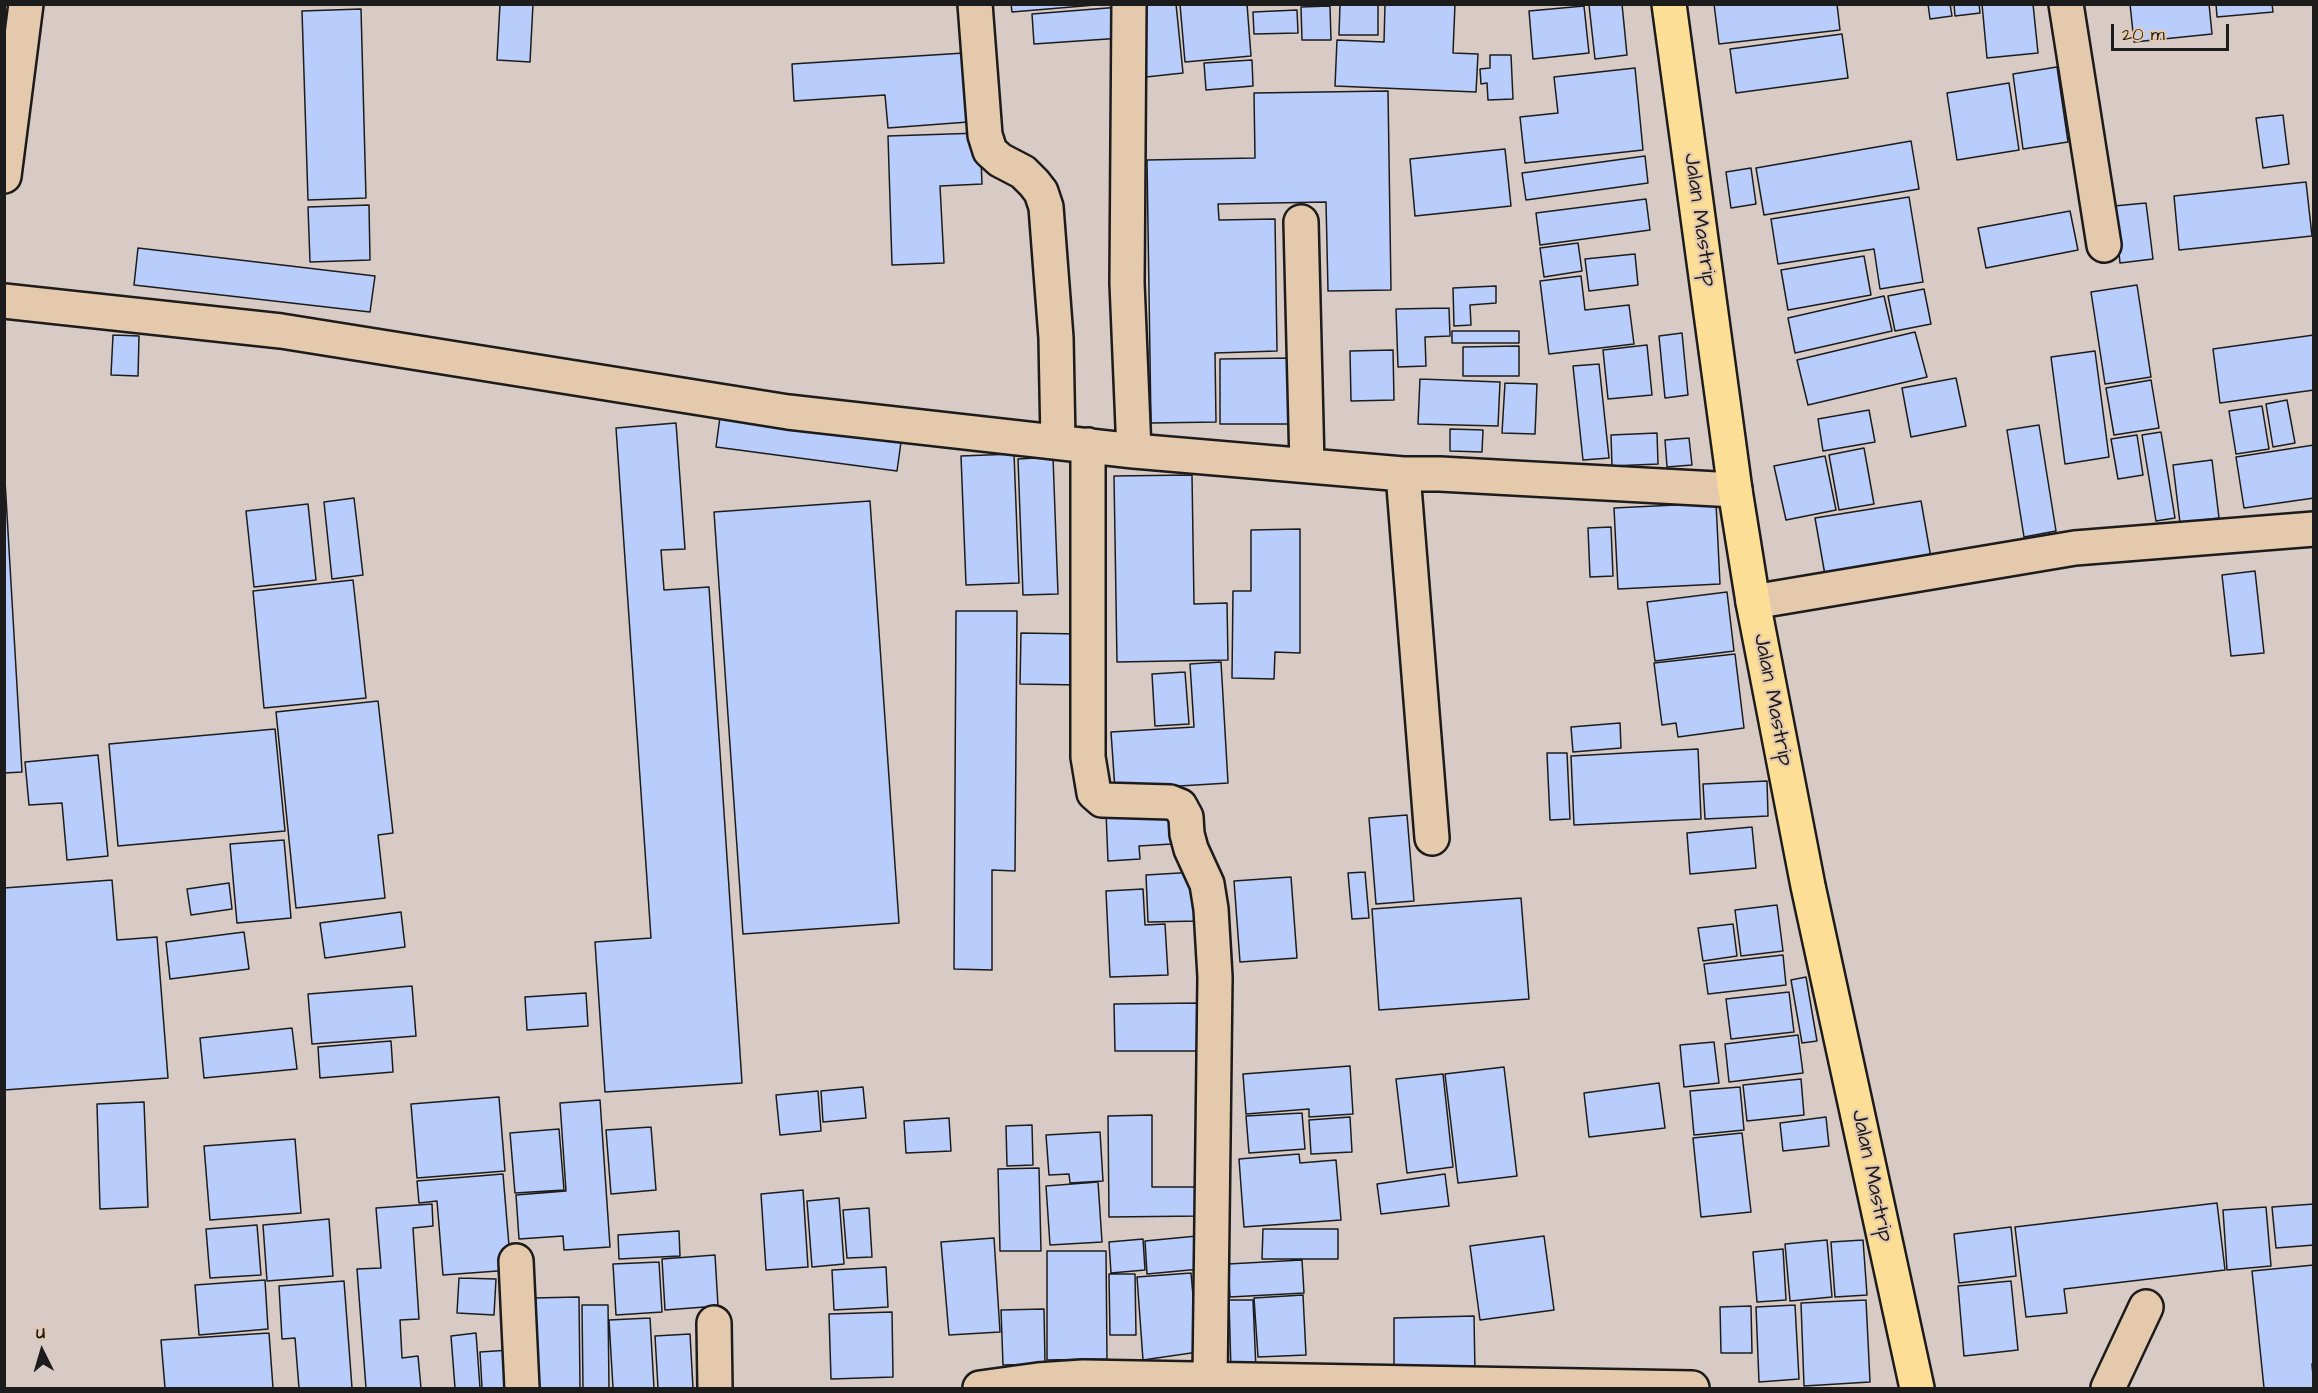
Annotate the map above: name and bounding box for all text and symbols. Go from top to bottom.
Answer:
scale bar [2114,12,2232,50]
text: 20 m [2122,22,2165,47]
street label: Jalan Mastrip [1677,152,1721,288]
street label: Jalan Mastrip [1746,632,1798,768]
street label: Jalan Mastrip [1844,1108,1898,1244]
north arrow [12,1321,72,1381]
text: U [35,1322,46,1344]

